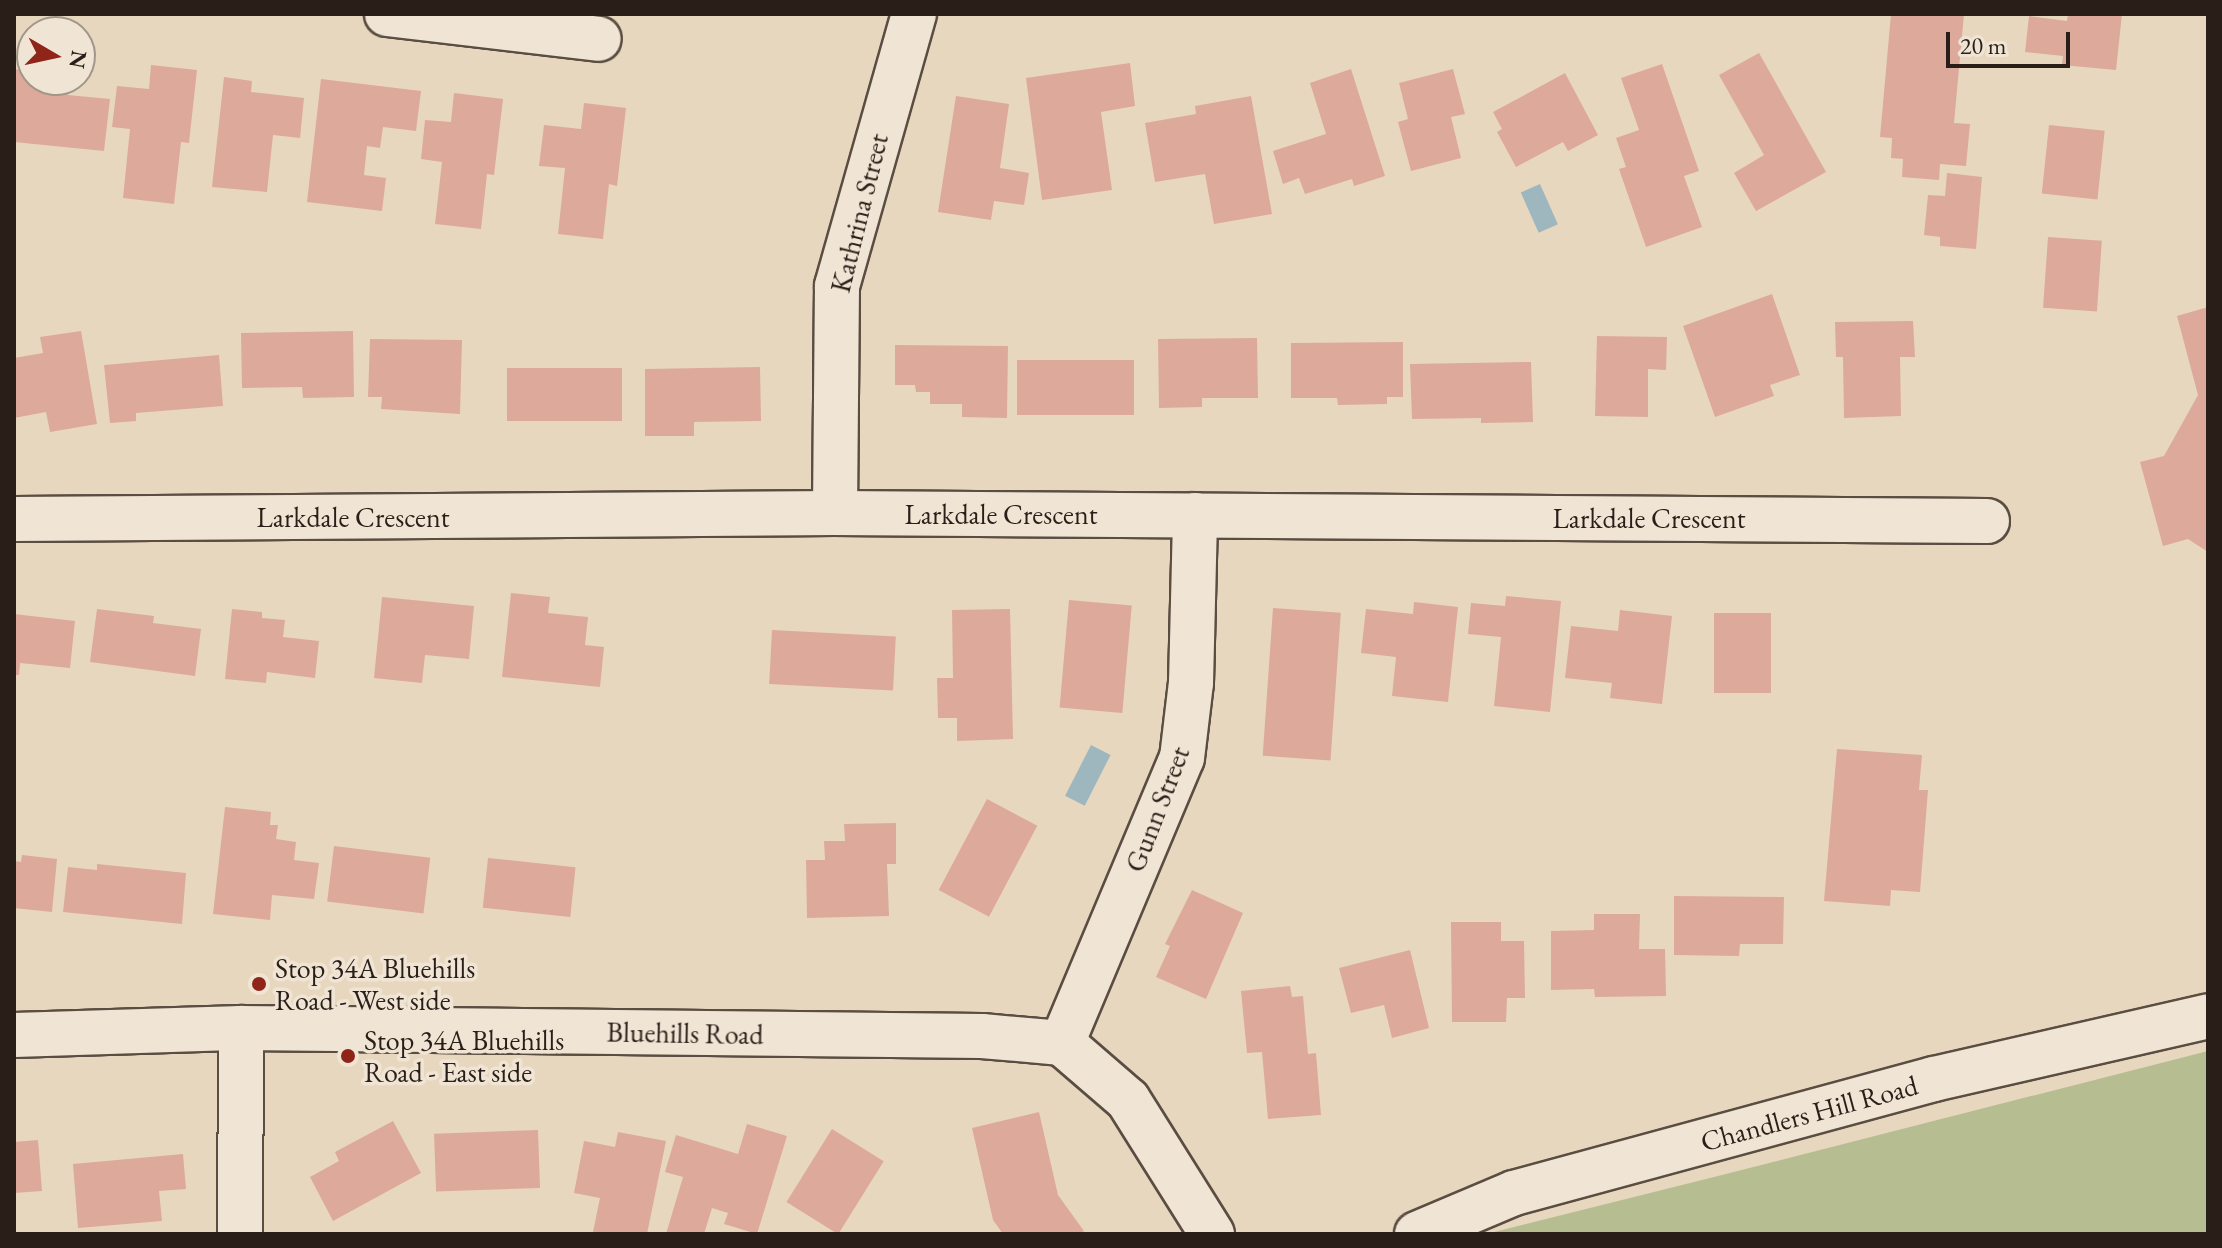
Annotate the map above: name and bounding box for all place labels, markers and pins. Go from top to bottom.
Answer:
place label: Stop 34A Bluehills Road - West side [275,951,475,1017]
marker: Stop 34A Bluehills Road - West side [250,975,268,993]
place label: Stop 34A Bluehills Road - East side [364,1023,564,1089]
marker: Stop 34A Bluehills Road - East side [339,1047,357,1065]

